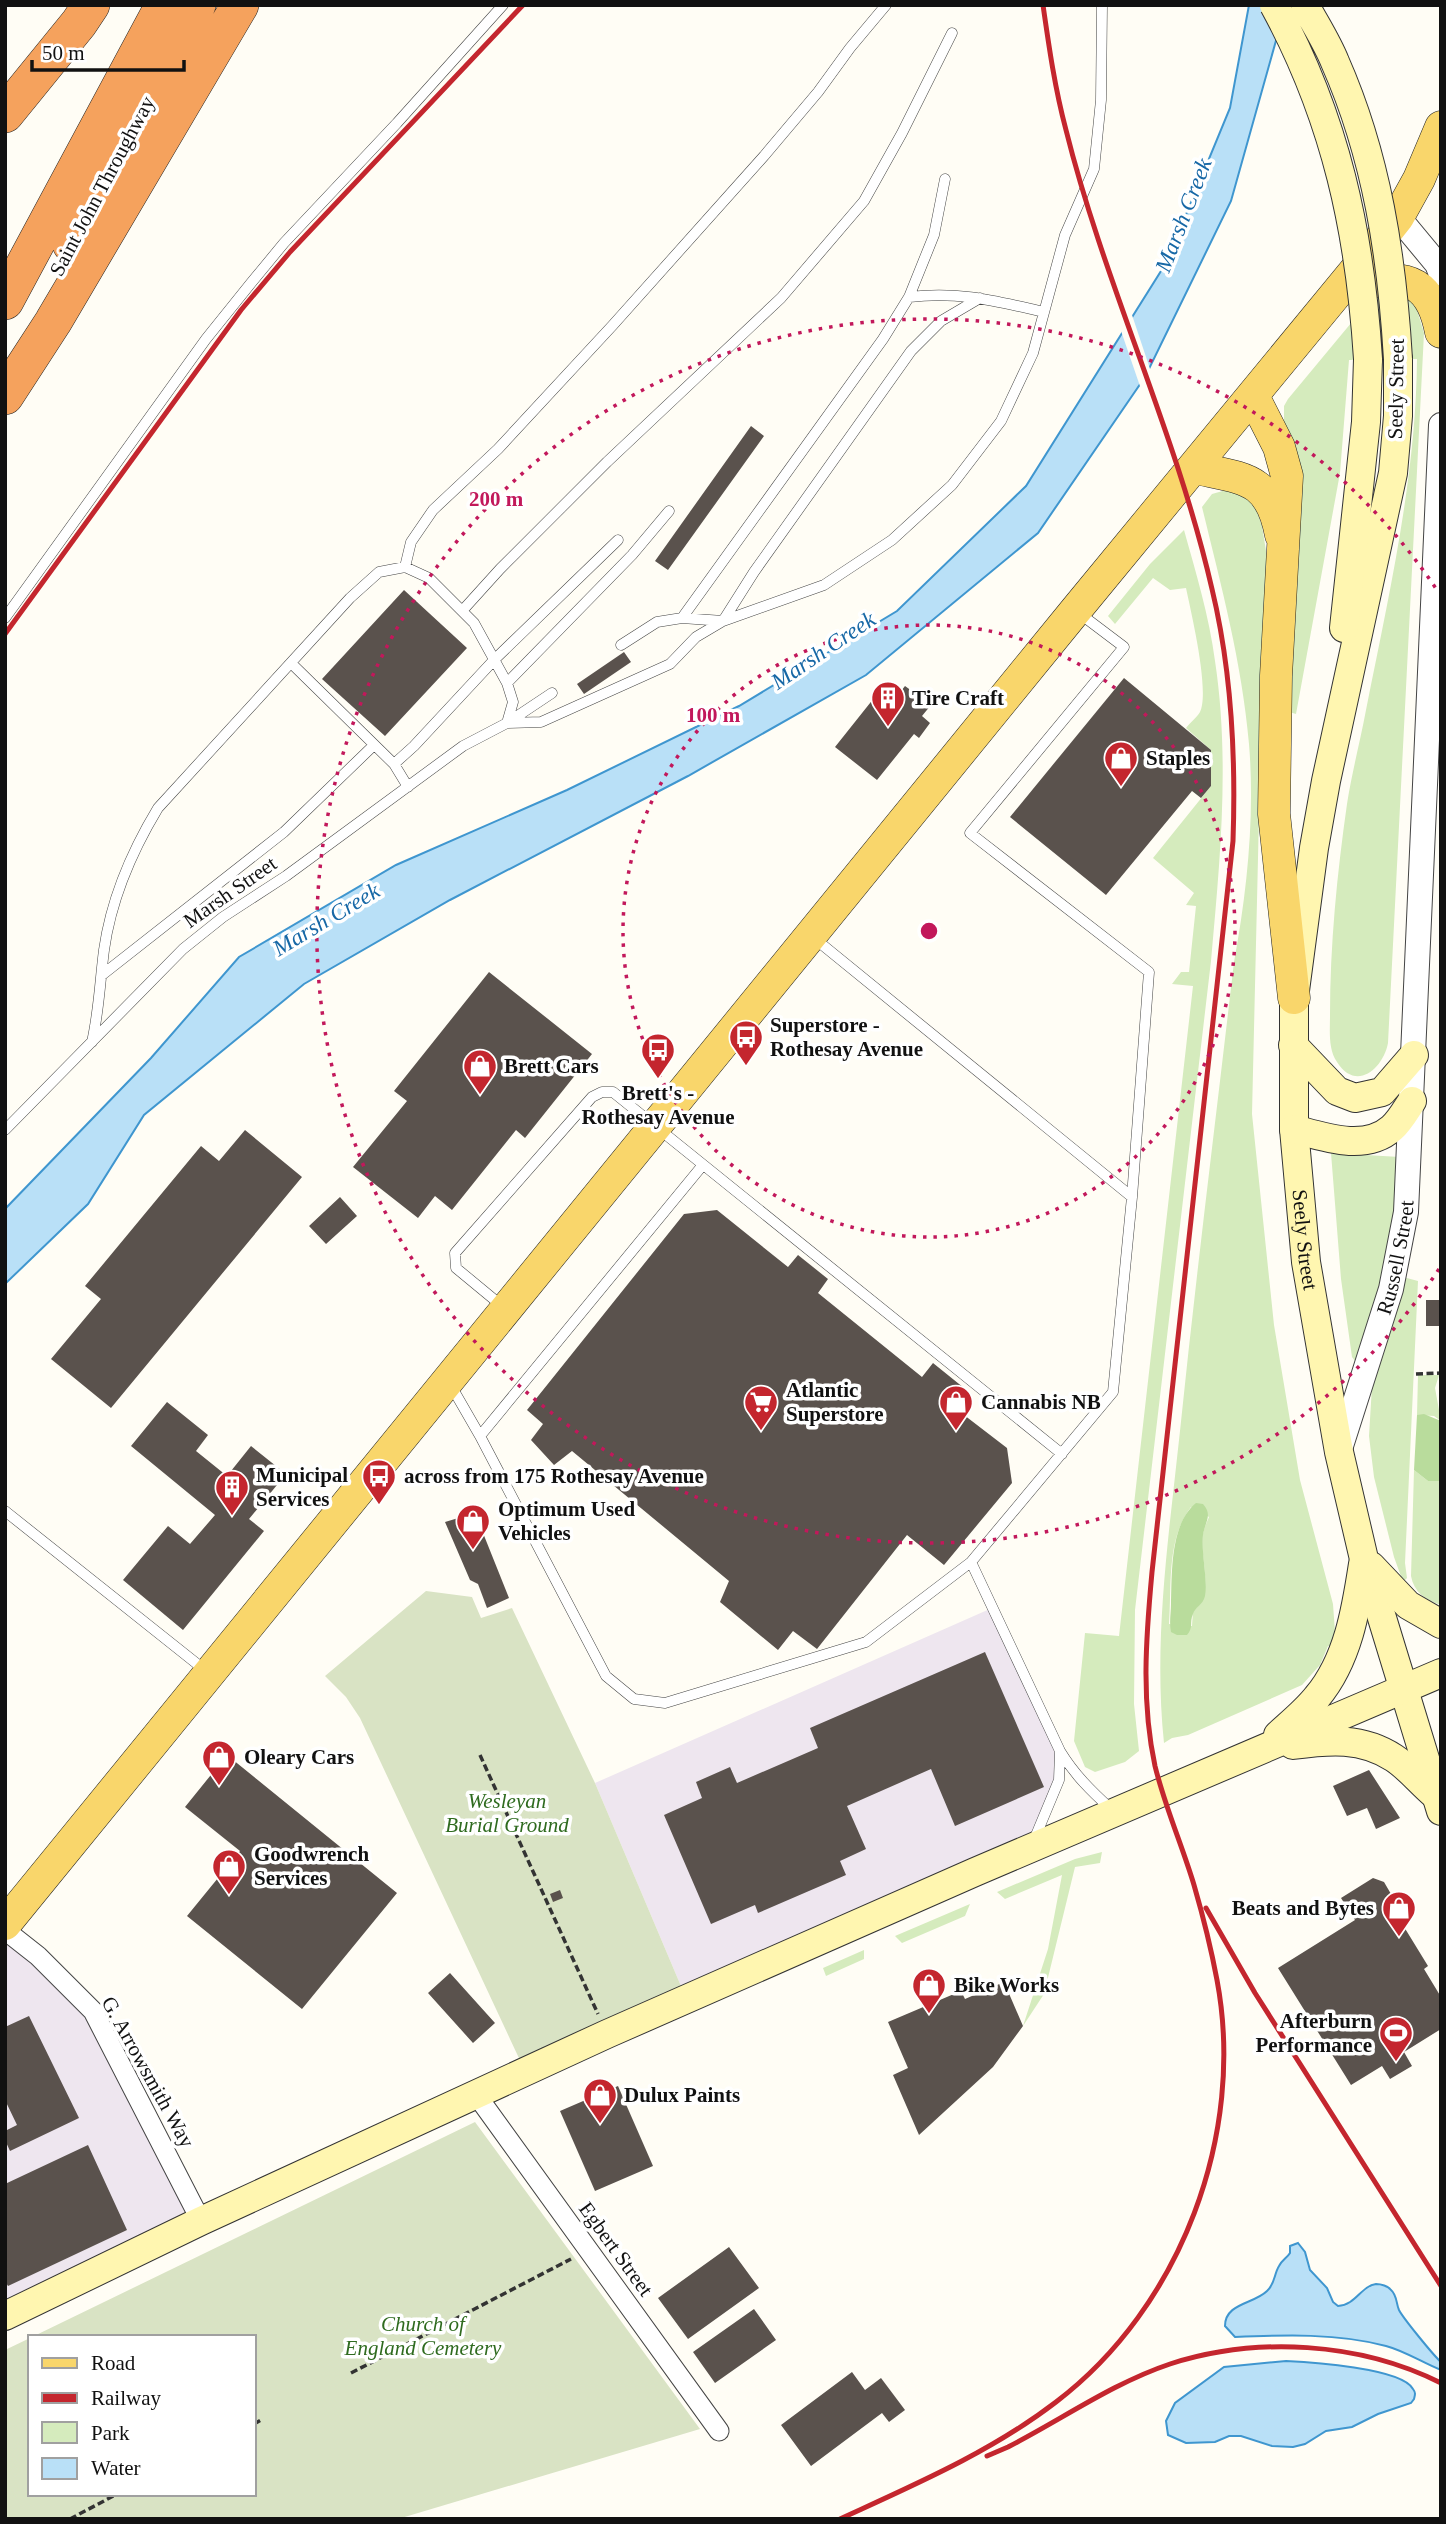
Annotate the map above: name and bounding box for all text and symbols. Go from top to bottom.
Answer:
scale bar [32,28,184,72]
text: 50 m [42,41,85,65]
street label: Saint John Throughway [44,92,160,280]
water label: Marsh Creek [1150,154,1217,277]
street label: Seely Street [1383,338,1409,440]
text: 200 m [469,487,524,511]
water label: Marsh Creek [766,606,881,695]
building icon: Tire Craft [869,679,907,728]
place label: Tire Craft [912,686,1004,710]
text: 100 m [686,703,741,727]
shop icon: Staples [1102,739,1140,788]
place label: Staples [1146,746,1210,770]
street label: Marsh Street [179,851,281,933]
water label: Marsh Creek [268,877,385,962]
centre of rings [917,919,941,943]
place label: Superstore - Rothesay Avenue [770,1013,923,1061]
bus stop icon: Superstore - Rothesay Avenue [727,1018,765,1067]
bus stop icon: Brett's - Rothesay Avenue [639,1031,677,1080]
shop icon: Brett Cars [461,1047,499,1096]
place label: Brett Cars [504,1054,599,1078]
place label: Brett's - Rothesay Avenue [581,1081,735,1129]
street label: Seely Street [1288,1188,1323,1292]
street label: Russell Street [1372,1200,1419,1318]
place label: Atlantic Superstore [786,1378,884,1426]
supermarket icon: Atlantic Superstore [742,1383,780,1432]
shop icon: Cannabis NB [937,1383,975,1432]
place label: Cannabis NB [981,1390,1101,1414]
bus stop icon: across from 175 Rothesay Avenue [360,1457,398,1506]
place label: Municipal Services [256,1463,348,1511]
place label: across from 175 Rothesay Avenue [404,1464,704,1488]
building icon: Municipal Services [213,1468,251,1517]
place label: Optimum Used Vehicles [498,1497,635,1545]
shop icon: Optimum Used Vehicles [454,1502,492,1551]
shop icon: Oleary Cars [200,1738,238,1787]
place label: Oleary Cars [244,1745,354,1769]
park label: Wesleyan Burial Ground [445,1789,569,1837]
place label: Goodwrench Services [254,1842,369,1890]
shop icon: Goodwrench Services [210,1847,248,1896]
shop icon: Beats and Bytes [1380,1889,1418,1938]
place label: Beats and Bytes [1232,1896,1374,1920]
shop icon: Bike Works [910,1966,948,2015]
place label: Bike Works [954,1973,1059,1997]
street label: G. Arrowsmith Way [97,1992,200,2152]
place label: Afterburn Performance [1255,2009,1372,2057]
sports icon: Afterburn Performance [1377,2014,1415,2063]
shop icon: Dulux Paints [581,2076,619,2125]
place label: Dulux Paints [624,2083,740,2107]
street label: Egbert Street [574,2197,658,2301]
park label: Church of England Cemetery [344,2312,502,2360]
legend [28,2335,256,2496]
text: Road [91,2351,136,2375]
text: Railway [91,2386,161,2410]
text: Park [91,2421,130,2445]
text: Water [91,2456,141,2480]

